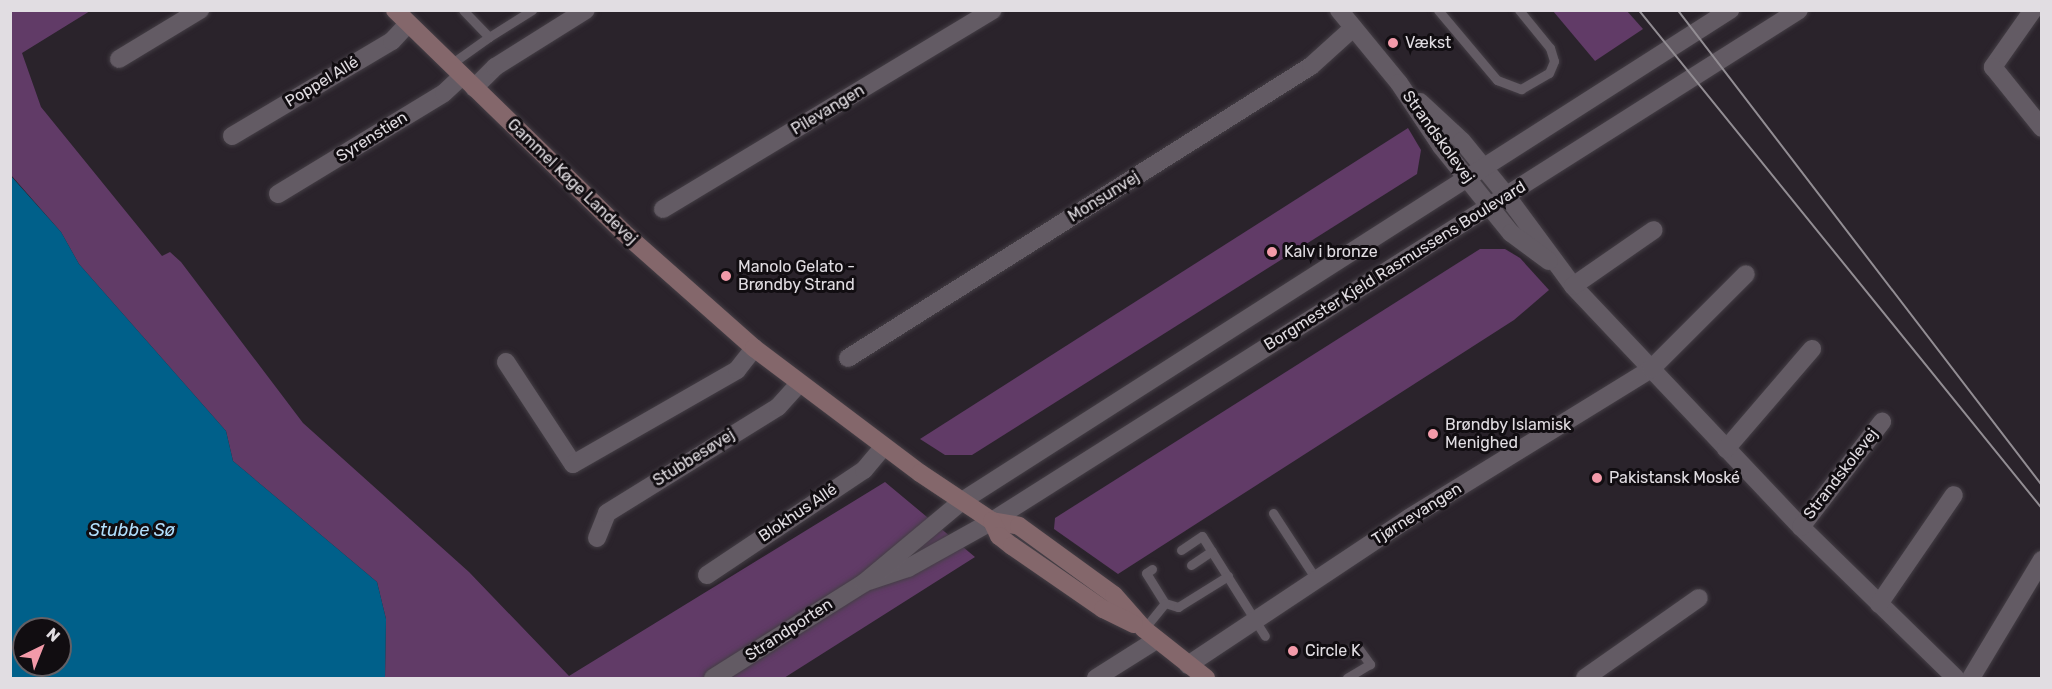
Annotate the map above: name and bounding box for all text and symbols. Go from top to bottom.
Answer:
place label: Vækst [1405,33,1451,53]
marker: Vækst [1386,36,1400,50]
street label: Poppel Allé [282,52,362,112]
street label: Pilevangen [788,81,868,139]
street label: Strandskolevej [1398,87,1478,187]
street label: Syrenstien [333,108,411,166]
street label: Gammel Køge Landevej [503,115,641,249]
street label: Monsunvej [1065,168,1143,226]
street label: Borgmester Kjeld Rasmussens Boulevard [1261,177,1529,355]
place label: Kalv i bronze [1284,242,1378,262]
marker: Kalv i bronze [1265,245,1279,259]
place label: Manolo Gelato - Brøndby Strand [738,257,855,295]
marker: Manolo Gelato - Brøndby Strand [719,269,733,283]
place label: Brøndby Islamisk Menighed [1445,415,1572,453]
street label: Stubbesøvej [650,425,738,491]
street label: Strandskolevej [1800,425,1882,523]
marker: Brøndby Islamisk Menighed [1426,427,1440,441]
place label: Pakistansk Moské [1609,468,1740,488]
marker: Pakistansk Moské [1590,471,1604,485]
street label: Tjørnevangen [1369,479,1465,549]
street label: Blokhus Allé [755,480,841,546]
water label: Stubbe Sø [89,519,175,541]
street label: Strandporten [742,595,836,665]
north arrow [12,617,72,677]
text: N [43,624,64,646]
place label: Circle K [1305,641,1361,661]
marker: Circle K [1286,644,1300,658]

